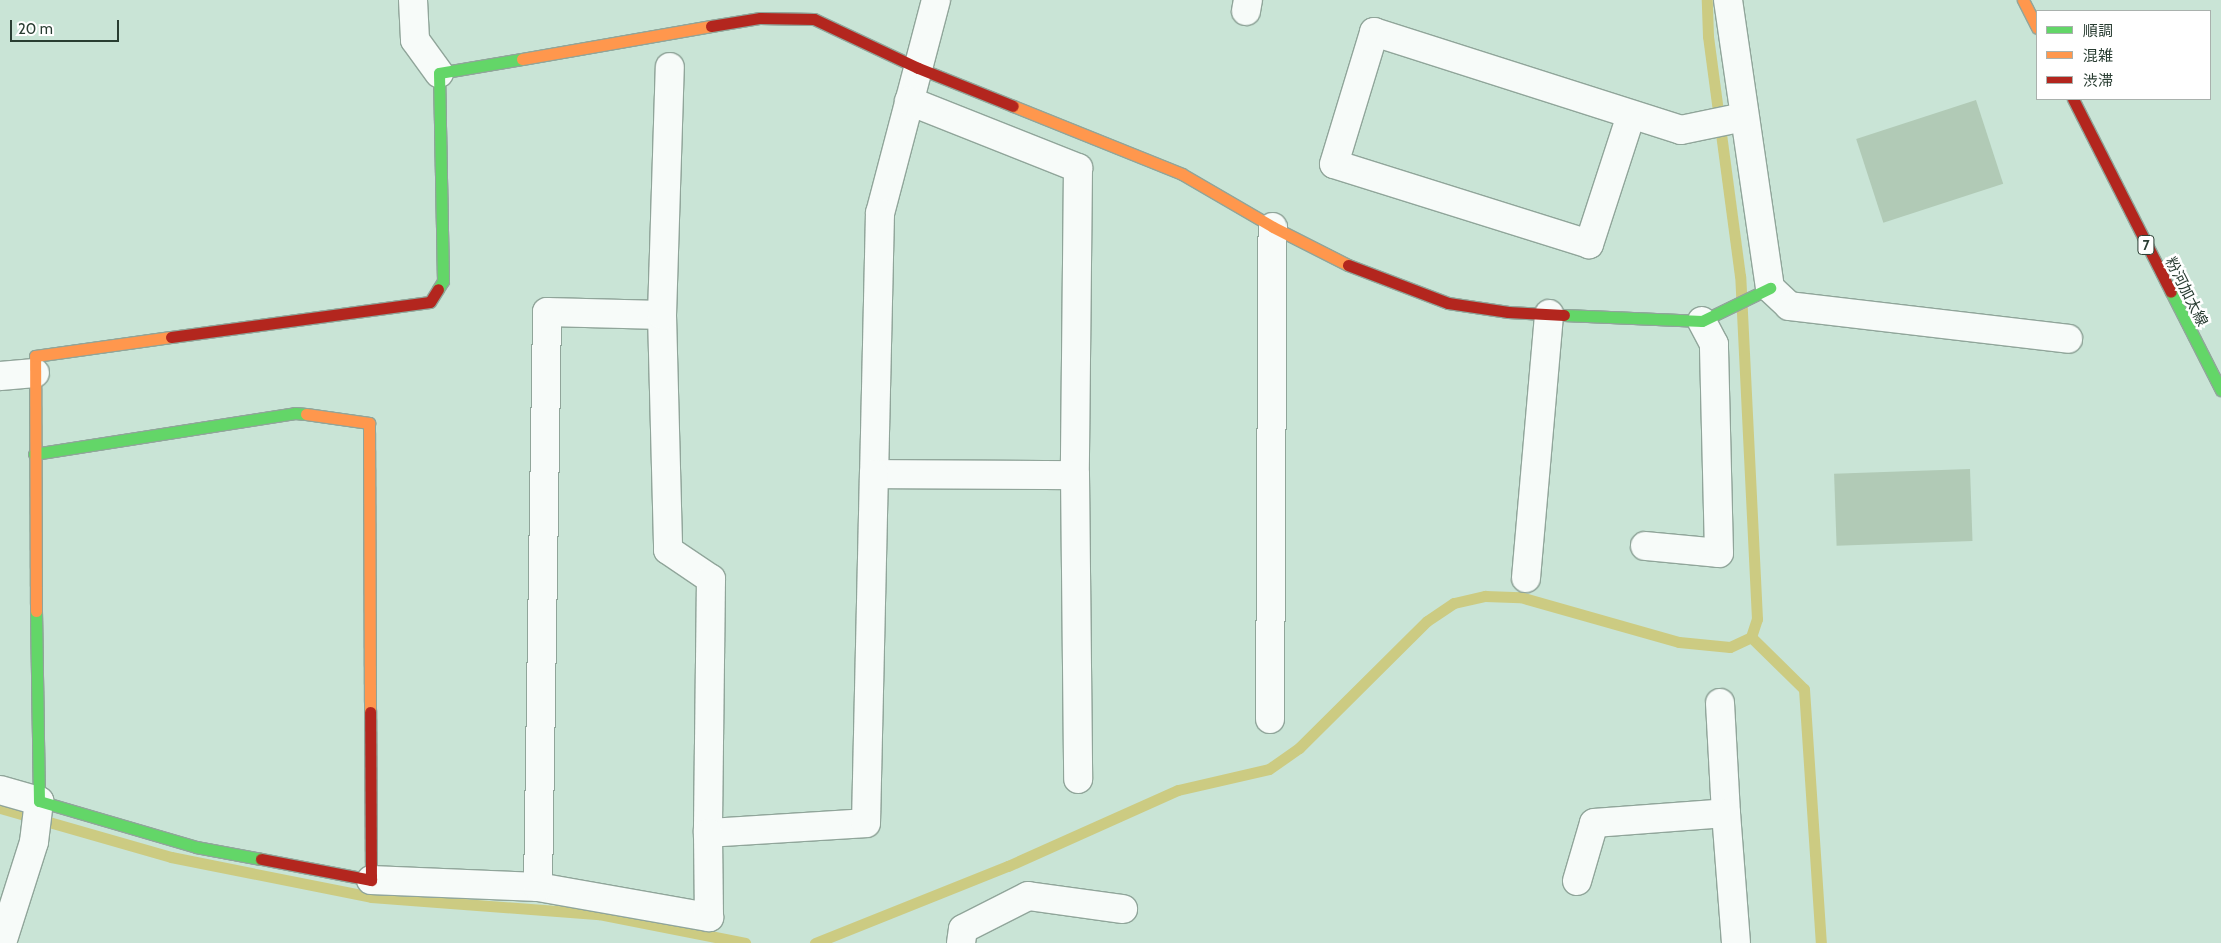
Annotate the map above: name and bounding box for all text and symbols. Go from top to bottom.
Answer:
scale bar [12,10,121,42]
legend [2036,10,2211,100]
text: 20 m [18,20,53,38]
text: 順調 [2083,22,2113,40]
text: 混雑 [2083,47,2113,65]
text: 渋滞 [2083,72,2113,90]
road number: 7 [2137,234,2155,256]
street label: 粉河加太線 [2161,255,2211,329]

